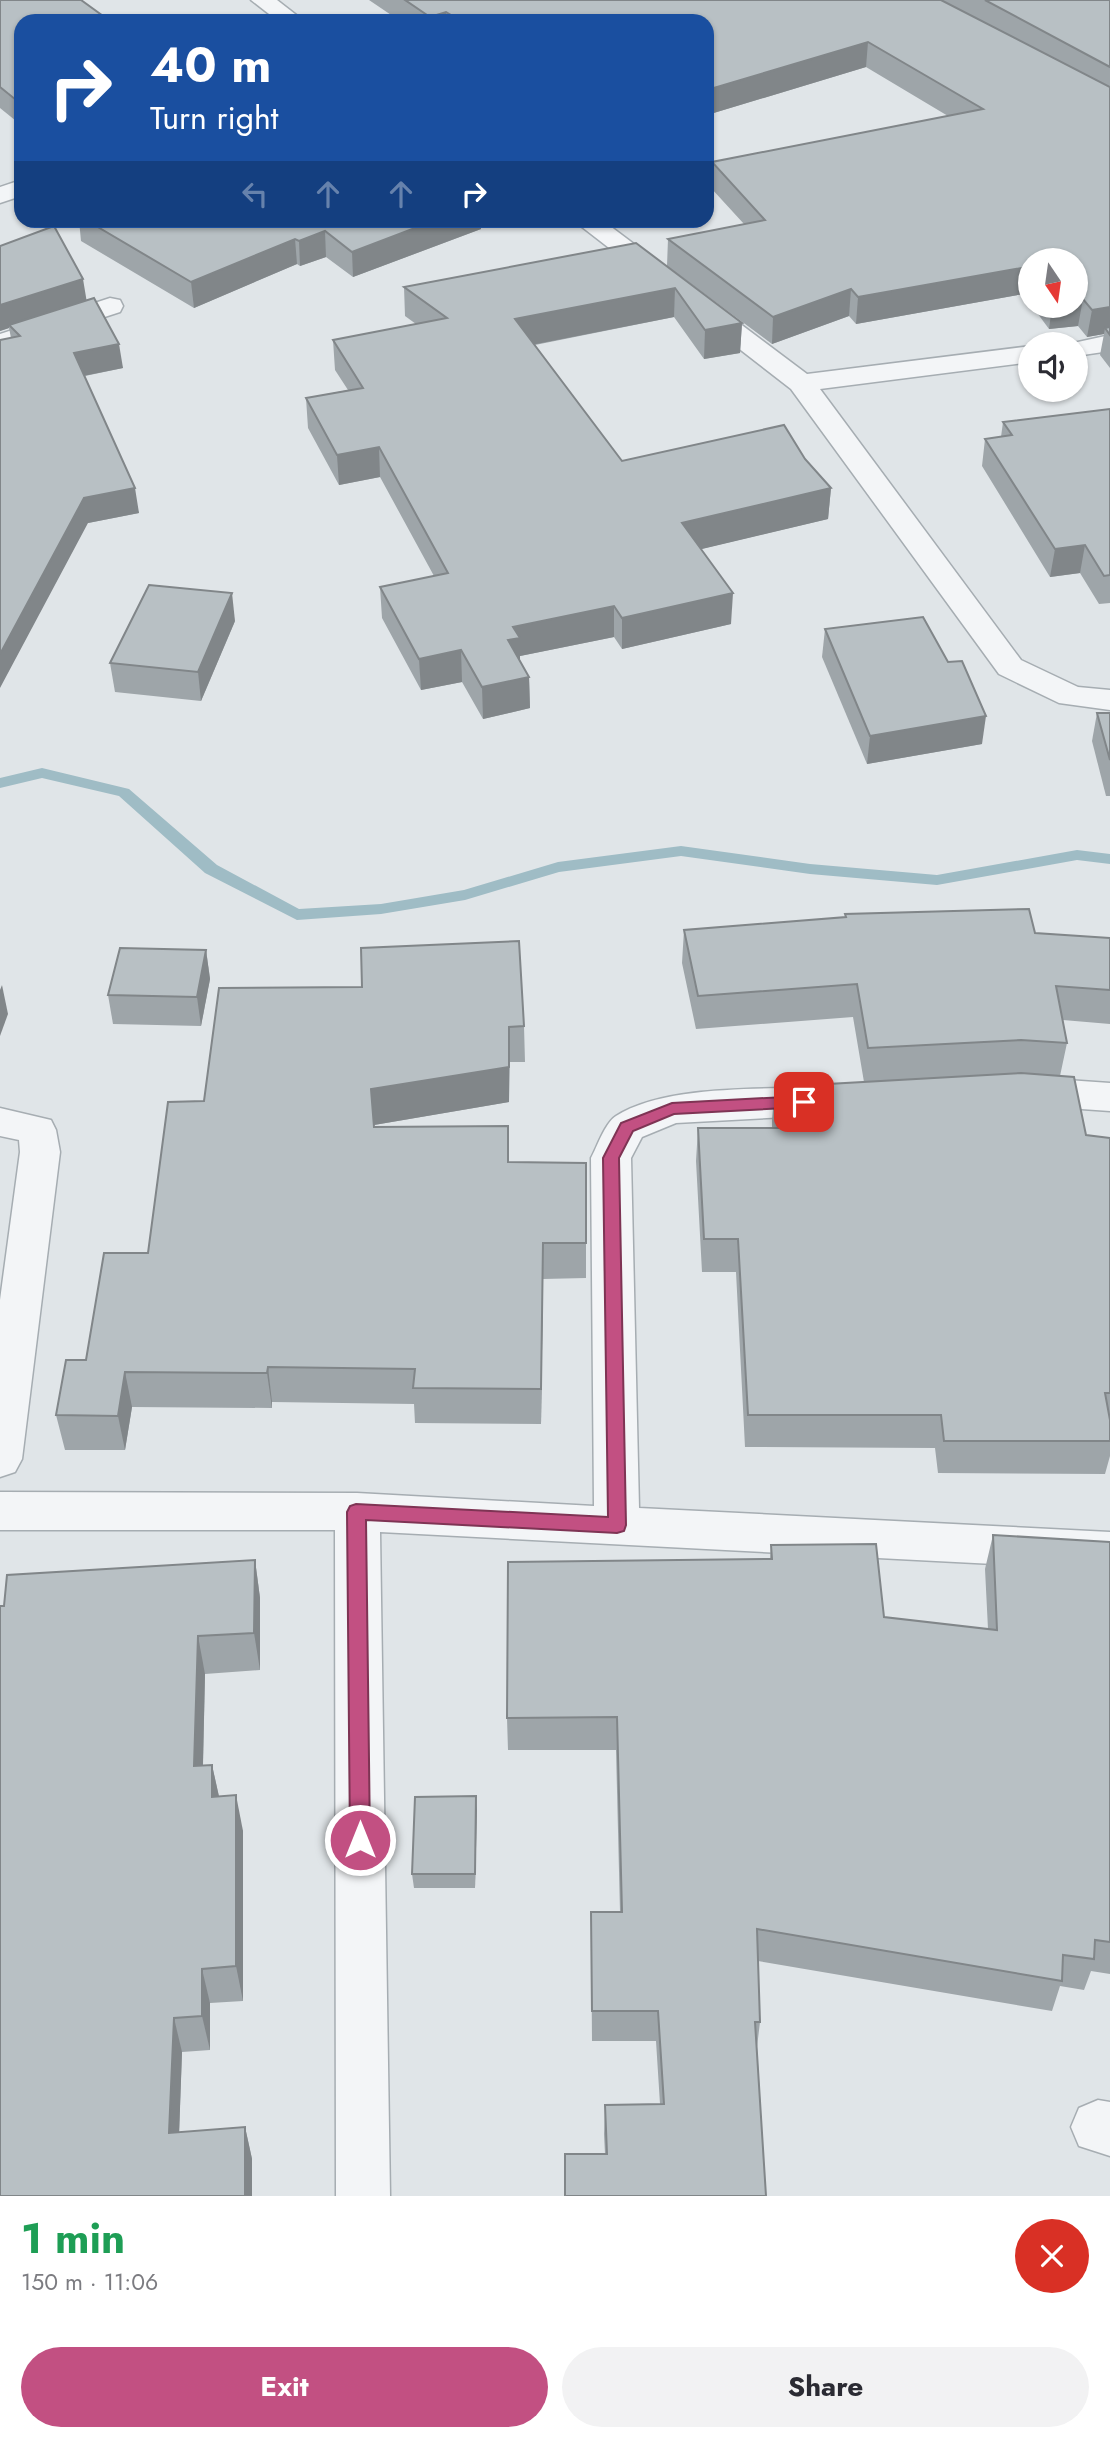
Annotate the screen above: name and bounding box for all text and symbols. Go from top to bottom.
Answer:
text: 40 m [150,30,272,100]
icon: right [35,42,126,133]
text: Turn right [150,95,279,141]
icon: left [236,175,274,213]
icon: ahead [309,175,347,213]
icon: ahead [382,175,420,213]
icon: right [455,175,493,213]
north arrow [1018,248,1088,318]
map controls [1018,248,1088,402]
button: sound [1018,332,1088,402]
pin [774,1072,834,1132]
icon: arrive [785,1083,823,1121]
position arrow [323,1803,397,1877]
text: 1 min [21,2208,125,2269]
button: close [1015,2219,1089,2293]
text: 150 m · 11:06 [21,2265,158,2299]
button: Exit [21,2347,548,2427]
button: Share [562,2347,1089,2427]

